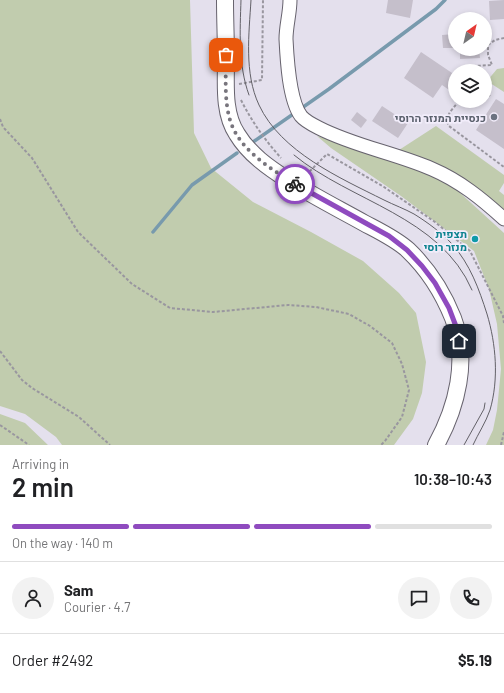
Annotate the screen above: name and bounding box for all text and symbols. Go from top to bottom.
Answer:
north arrow [448,12,492,56]
map controls [448,12,492,108]
pin [209,38,243,72]
icon: bag [215,44,237,66]
button: layers [448,64,492,108]
place label: כנסיית המנזר הרוסי [395,111,486,124]
marker: כנסיית המנזר הרוסי [489,112,499,122]
courier [275,164,315,204]
icon: bike [284,173,306,195]
place label: תצפית מנזר רוסי [424,227,467,253]
marker: תצפית מנזר רוסי [470,234,480,244]
pin [442,324,476,358]
icon: home [448,330,470,352]
text: Arriving in [12,456,69,472]
text: 10:38–10:43 [414,470,492,488]
text: 2 min [12,471,74,502]
text: On the way · 140 m [12,535,113,551]
button: person [12,577,54,619]
button: chat [398,577,440,619]
button: phone [450,577,492,619]
text: Sam [64,581,93,599]
text: Courier · 4.7 [64,599,131,615]
text: Order #2492 [12,651,93,669]
text: $5.19 [458,651,492,669]

